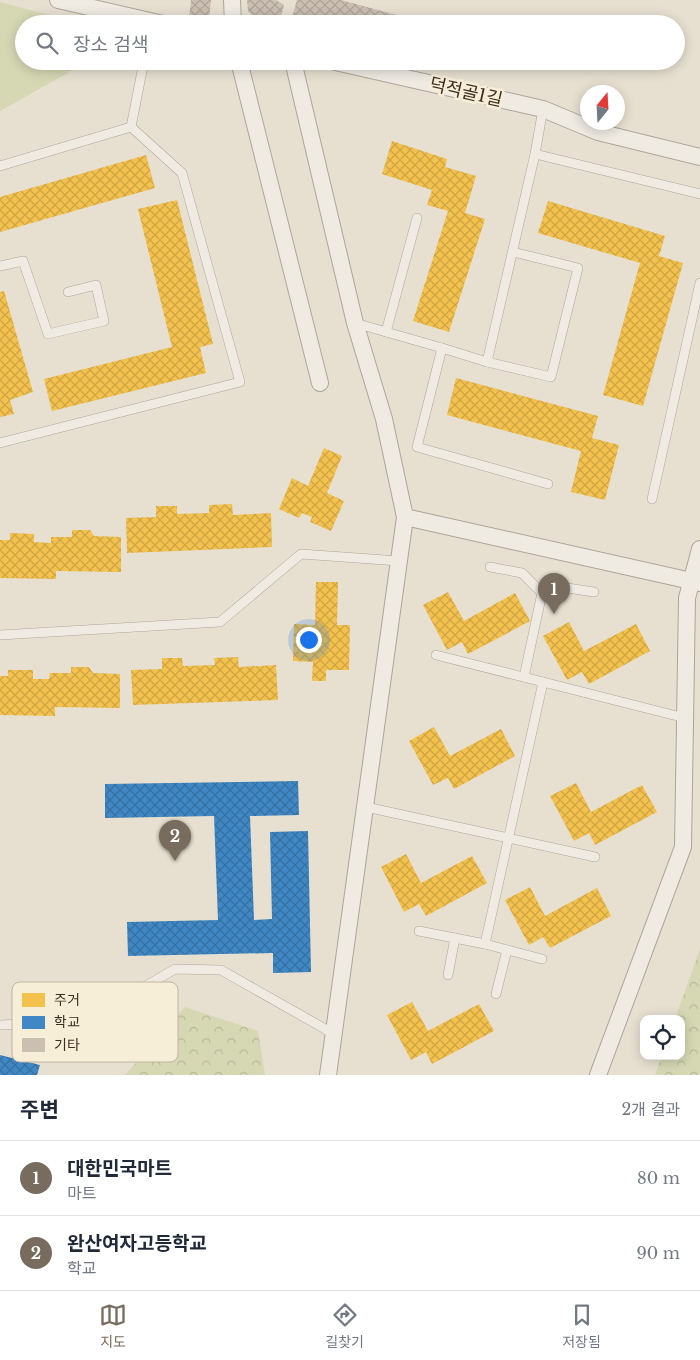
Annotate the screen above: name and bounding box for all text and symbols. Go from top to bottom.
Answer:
search box [15,15,685,70]
icon: search [33,29,61,57]
text: 장소 검색 [73,33,148,56]
street label: 덕적골1길 [427,73,505,111]
north arrow [580,85,625,130]
pin: 1 [538,573,570,614]
your location [296,627,322,653]
pin: 2 [159,820,191,861]
legend [12,982,178,1062]
text: 주거 [54,991,80,1009]
text: 학교 [54,1013,80,1031]
map controls [640,1015,685,1060]
button: locate [640,1015,685,1060]
text: 기타 [54,1036,80,1054]
text: 주변 [20,1097,59,1123]
text: 2개 결과 [621,1099,680,1119]
text: 대한민국마트 [67,1157,172,1180]
text: 1 [33,1168,39,1188]
text: 80 m [637,1168,680,1188]
text: 마트 [67,1183,96,1203]
text: 완산여자고등학교 [67,1232,207,1255]
text: 2 [31,1243,41,1263]
text: 90 m [637,1243,680,1263]
text: 학교 [67,1258,96,1278]
tab: 지도 [99,1301,127,1351]
tab: 길찾기 [325,1301,364,1351]
tab: 저장됨 [562,1301,601,1351]

